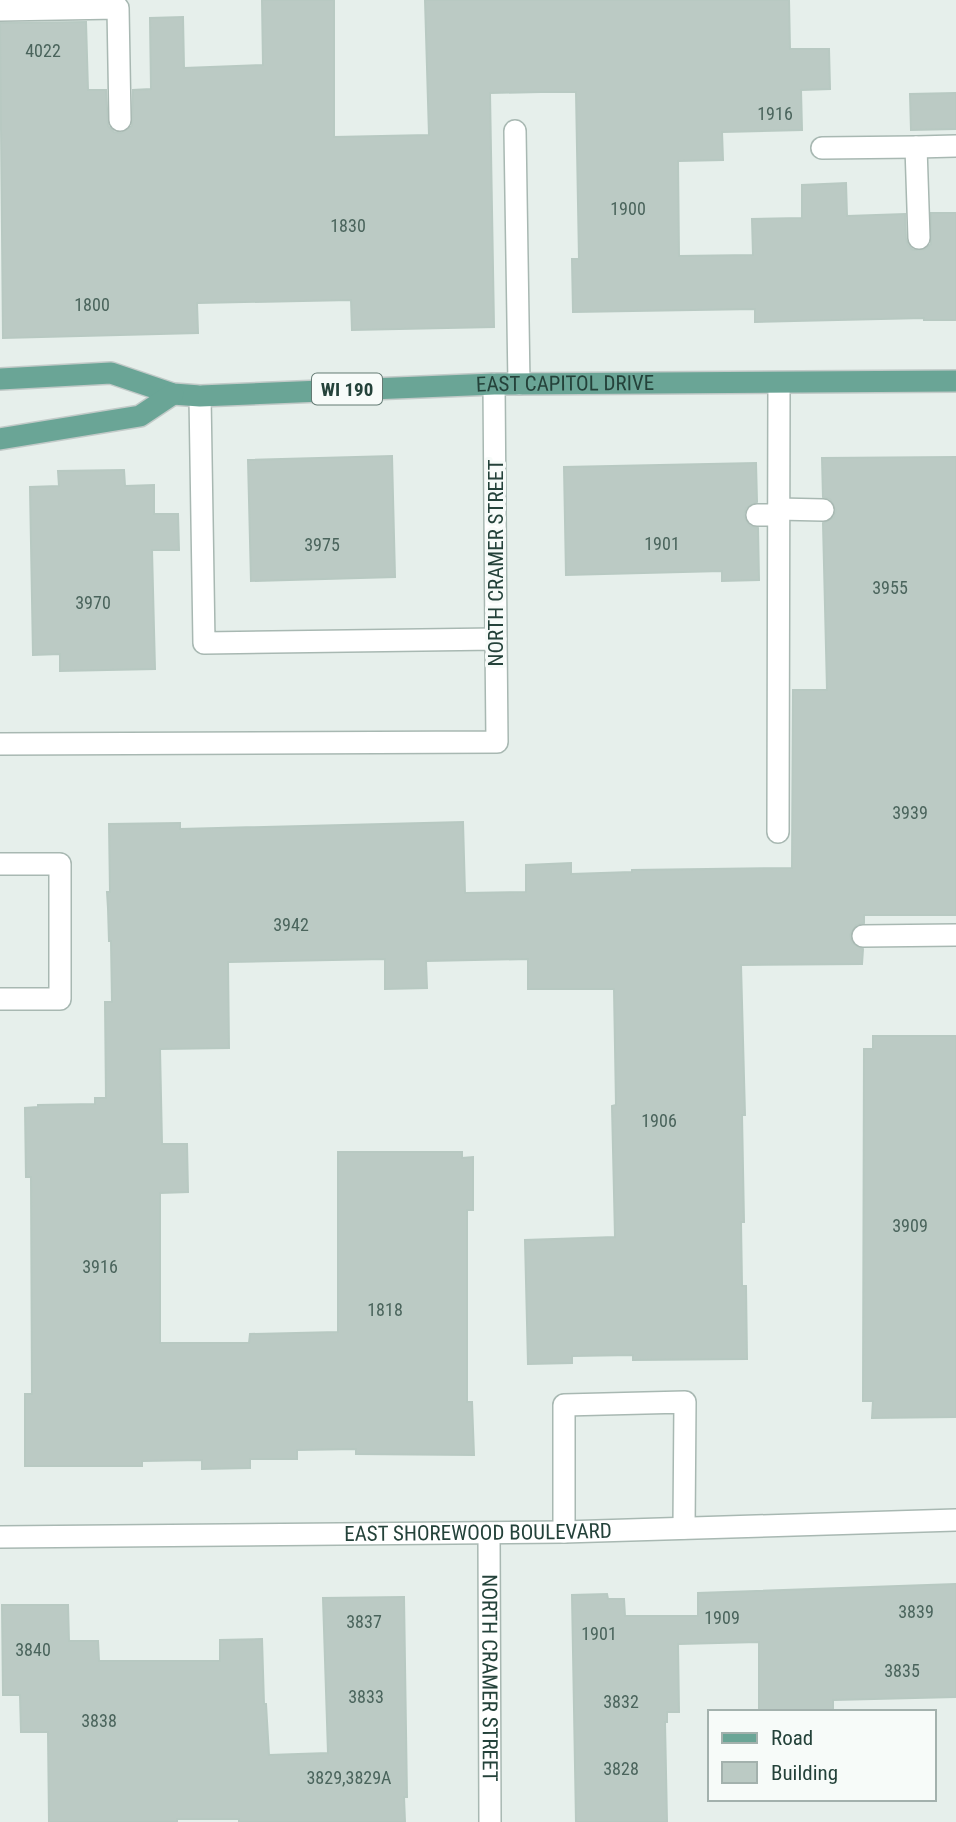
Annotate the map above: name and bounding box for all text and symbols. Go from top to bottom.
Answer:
house number: 4022 [25,40,61,61]
house number: 1916 [757,103,793,124]
house number: 1900 [610,198,646,219]
house number: 1830 [330,215,366,236]
house number: 1800 [74,294,110,315]
street label: EAST CAPITOL DRIVE [475,371,654,397]
road number: WI 190 [312,374,382,404]
street label: NORTH CRAMER STREET [484,459,508,667]
house number: 1901 [644,533,680,554]
house number: 3975 [304,534,340,555]
house number: 3955 [872,577,908,598]
house number: 3970 [75,592,111,613]
house number: 3939 [892,802,928,823]
house number: 3942 [273,914,309,935]
house number: 1906 [641,1110,677,1131]
house number: 3909 [892,1215,928,1236]
house number: 3916 [82,1256,118,1277]
house number: 1818 [367,1299,403,1320]
street label: EAST SHOREWOOD BOULEVARD [344,1519,612,1546]
street label: NORTH CRAMER STREET [477,1574,502,1782]
house number: 3839 [898,1601,934,1622]
house number: 1909 [704,1607,740,1628]
house number: 3837 [346,1611,382,1632]
house number: 1901 [581,1623,617,1644]
house number: 3840 [15,1639,51,1660]
house number: 3835 [884,1660,920,1681]
house number: 3833 [348,1686,384,1707]
house number: 3832 [603,1691,639,1712]
house number: 3838 [81,1710,117,1731]
legend [708,1710,935,1801]
text: Road [771,1726,813,1750]
house number: 3828 [603,1758,639,1779]
text: Building [771,1761,838,1785]
house number: 3829,3829A [306,1767,392,1788]

